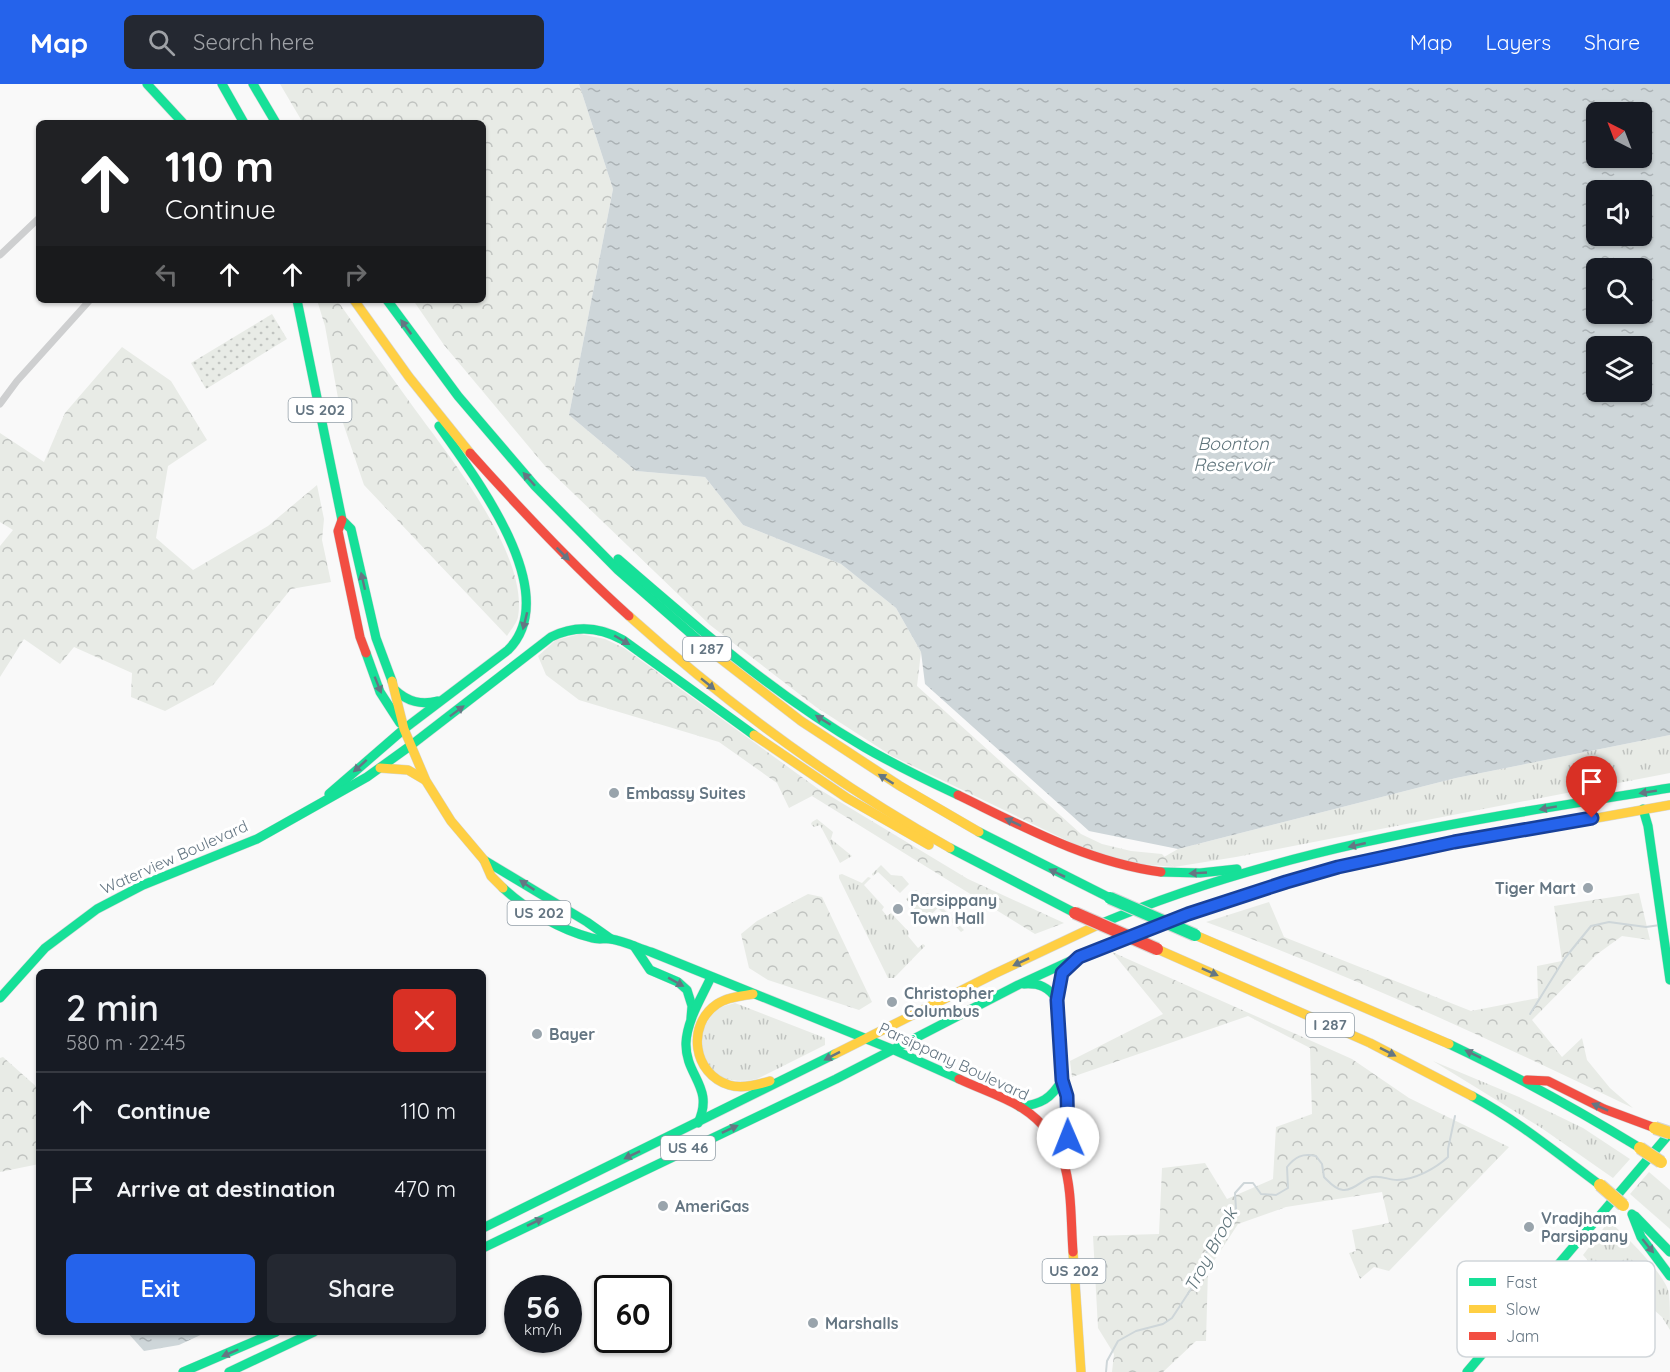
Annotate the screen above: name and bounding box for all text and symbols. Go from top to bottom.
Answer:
search box [124,15,544,69]
text: Map [30,25,88,60]
icon: search [145,26,178,59]
text: Search here [193,28,315,56]
text: Map [1410,29,1453,55]
text: Layers [1486,29,1551,55]
text: Share [1584,29,1640,55]
north arrow [1586,102,1652,168]
map controls [1586,102,1652,402]
text: 110 m [165,140,274,193]
icon: ahead [66,144,144,222]
button: sound [1586,180,1652,246]
text: Continue [165,192,276,226]
icon: left [150,258,183,291]
icon: ahead [213,258,246,291]
icon: ahead [276,258,309,291]
icon: right [339,258,372,291]
button: search [1586,258,1652,324]
one-way arrow [400,320,412,336]
button: layers [1586,336,1652,402]
road number: US 202 [288,398,352,422]
water label: Boonton Reservoir [1193,432,1275,476]
one-way arrow [523,472,536,487]
one-way arrow [556,546,570,561]
one-way arrow [357,572,367,590]
one-way arrow [520,612,530,630]
one-way arrow [614,634,630,645]
road number: I 287 [683,637,731,661]
one-way arrow [373,677,383,695]
one-way arrow [700,678,715,690]
one-way arrow [449,705,464,717]
one-way arrow [814,715,831,726]
pin [1566,756,1617,818]
one-way arrow [352,759,367,773]
icon: arrive [1575,765,1608,798]
one-way arrow [878,773,894,784]
place label: Embassy Suites [626,783,746,803]
marker: Embassy Suites [607,786,621,800]
one-way arrow [1639,787,1658,796]
one-way arrow [1538,804,1557,813]
street label: Waterview Boulevard [97,816,251,898]
one-way arrow [1004,816,1022,826]
one-way arrow [1347,841,1366,850]
one-way arrow [1189,868,1208,877]
one-way arrow [1048,869,1065,878]
place label: Tiger Mart [1495,878,1576,898]
one-way arrow [519,879,535,891]
marker: Tiger Mart [1581,881,1595,895]
place label: Parsippany Town Hall [910,890,997,928]
road number: US 202 [508,901,570,925]
marker: Parsippany Town Hall [891,902,905,916]
one-way arrow [1013,957,1030,966]
one-way arrow [1201,968,1219,978]
one-way arrow [668,977,685,987]
place label: Christopher Columbus [904,983,994,1021]
text: 2 min [66,985,159,1030]
button: close [393,989,456,1052]
marker: Christopher Columbus [885,995,899,1009]
road number: I 287 [1306,1013,1354,1037]
street label: Parsippany Boulevard [876,1017,1032,1105]
place label: Bayer [549,1024,595,1044]
marker: Bayer [530,1027,544,1041]
text: 580 m · 22:45 [66,1030,186,1055]
one-way arrow [1380,1047,1397,1057]
one-way arrow [1464,1050,1481,1059]
one-way arrow [823,1051,840,1060]
icon: ahead [66,1095,99,1128]
text: Continue [117,1097,211,1125]
text: 110 m [401,1097,456,1125]
one-way arrow [1591,1102,1609,1112]
position arrow [1036,1106,1100,1170]
one-way arrow [722,1124,740,1134]
road number: US 46 [661,1136,715,1160]
one-way arrow [624,1150,641,1159]
icon: arrive [66,1173,99,1206]
text: Arrive at destination [117,1175,335,1203]
text: 470 m [395,1175,456,1203]
place label: AmeriGas [675,1196,750,1216]
marker: AmeriGas [656,1199,670,1213]
water label: Troy Brook [1179,1203,1243,1296]
place label: Vradjham Parsippany [1541,1208,1628,1246]
one-way arrow [527,1217,544,1227]
marker: Vradjham Parsippany [1522,1220,1536,1234]
one-way arrow [1641,1238,1654,1253]
button: Exit [66,1254,255,1323]
button: Share [267,1254,456,1323]
road number: US 202 [1042,1259,1106,1283]
legend [1457,1261,1655,1357]
text: Fast [1506,1272,1537,1292]
speed limit sign: 60 [594,1275,672,1353]
text: 56 [526,1288,560,1326]
text: Slow [1506,1299,1540,1319]
place label: Marshalls [825,1313,899,1333]
marker: Marshalls [806,1316,820,1330]
text: km/h [524,1320,562,1339]
text: Jam [1506,1326,1539,1346]
one-way arrow [221,1349,239,1358]

